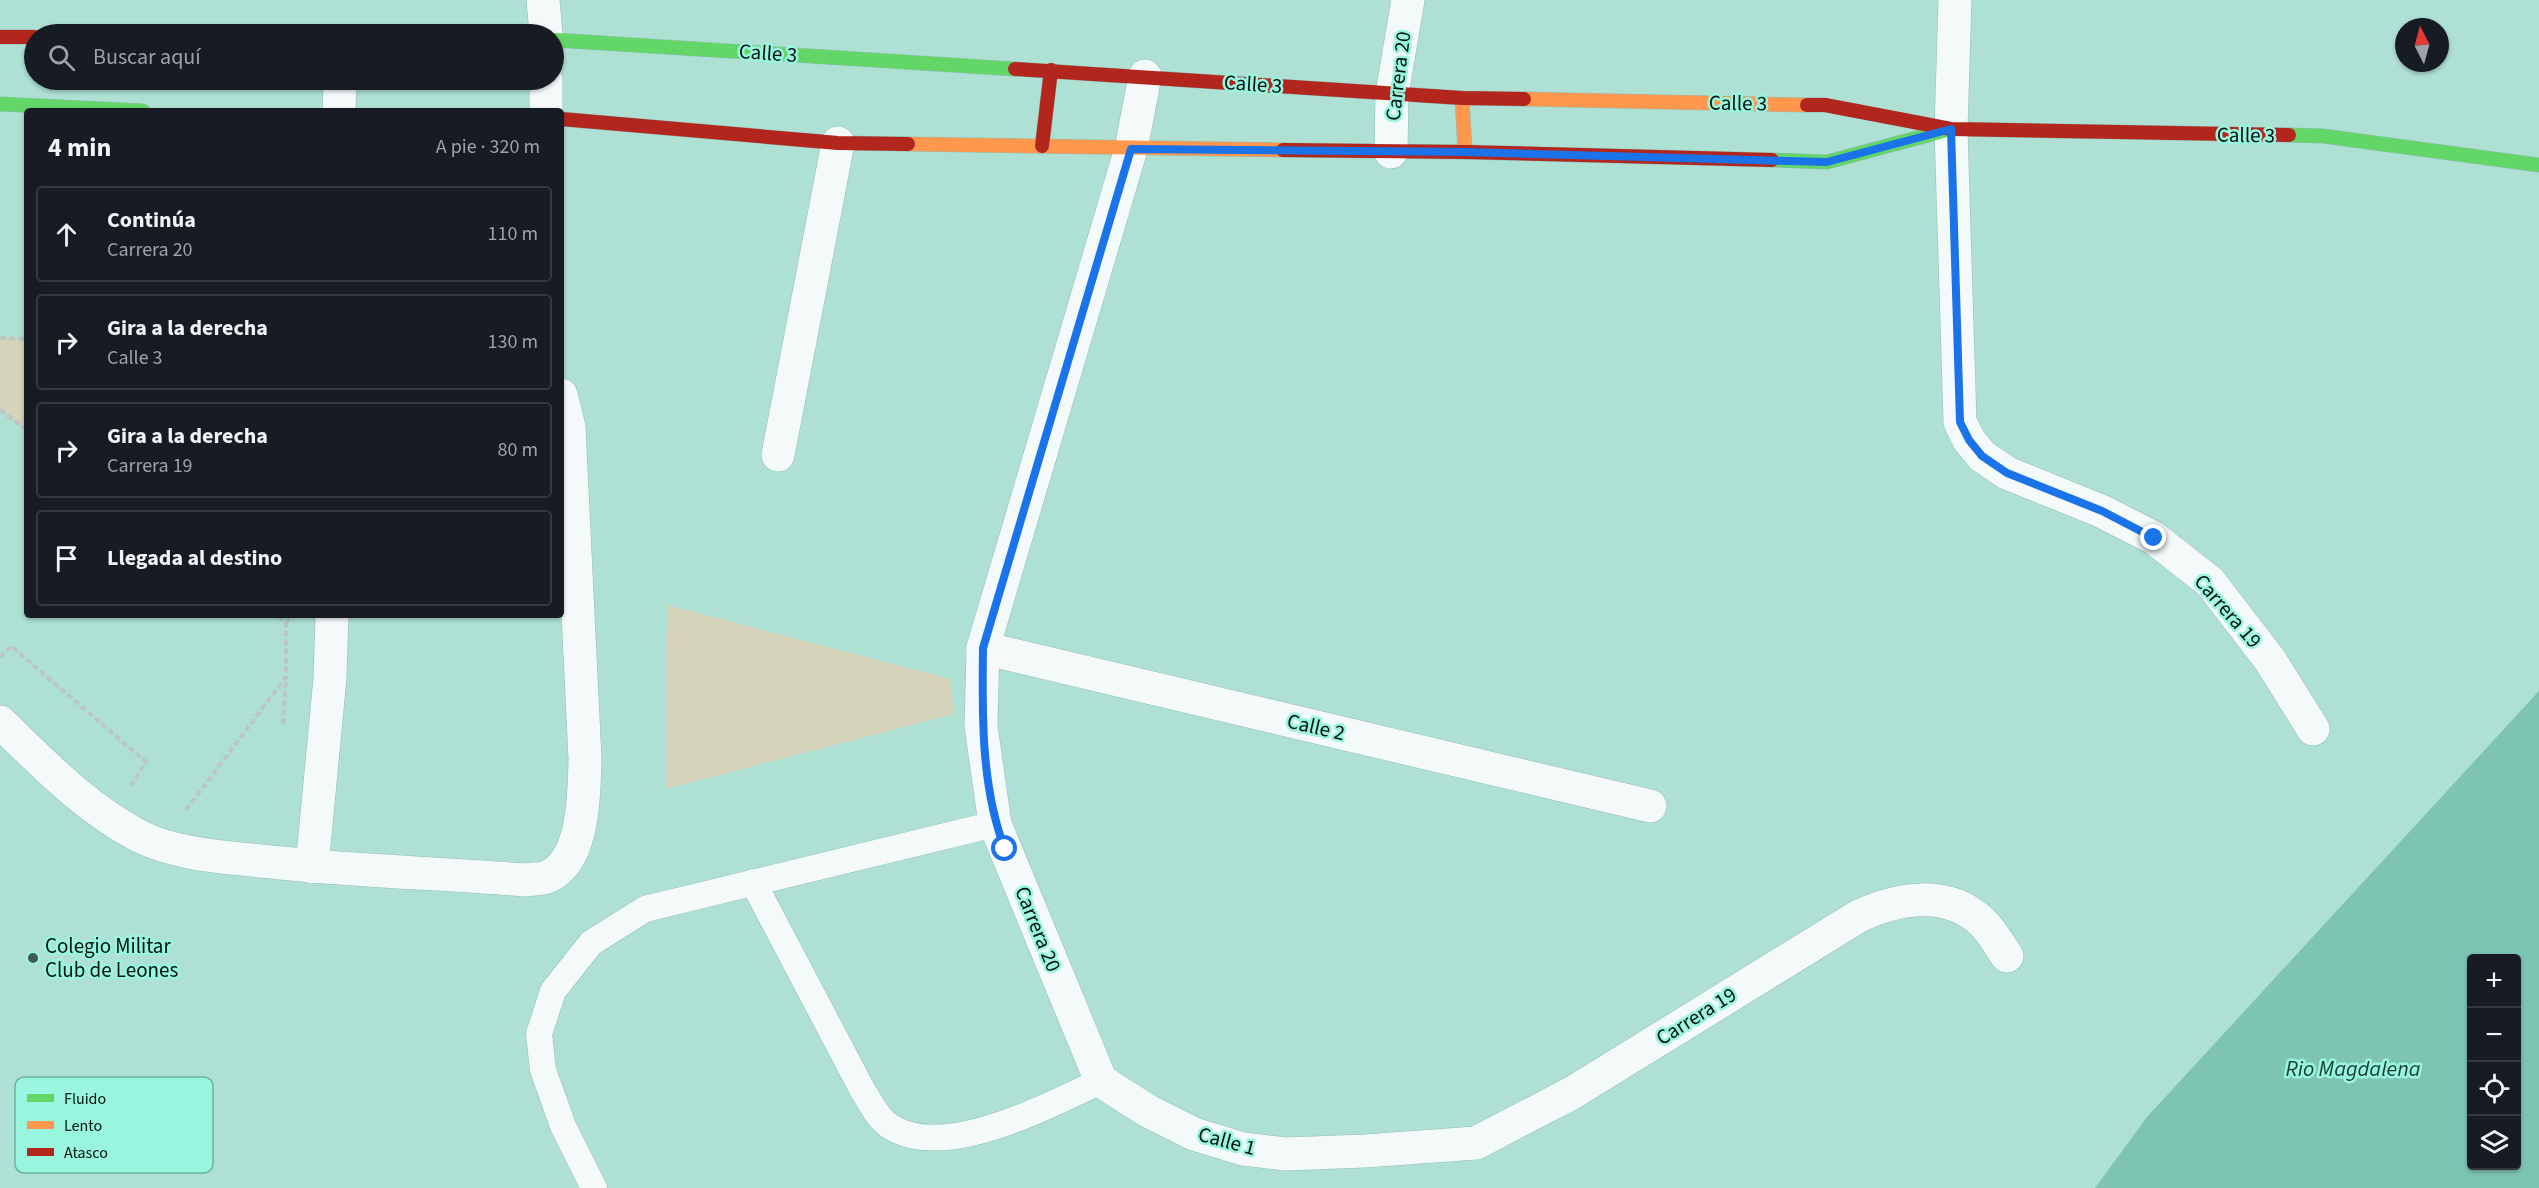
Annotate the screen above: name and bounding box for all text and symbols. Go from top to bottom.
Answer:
north arrow [2395,18,2449,72]
search box [24,24,564,90]
street label: Carrera 20 [1378,30,1418,122]
street label: Calle 3 [738,36,798,70]
icon: search [45,41,78,74]
text: Buscar aquí [93,41,201,73]
street label: Calle 3 [1223,67,1283,101]
street label: Calle 3 [1709,87,1767,119]
street label: Calle 3 [2217,119,2275,151]
text: 4 min [48,129,111,166]
text: A pie · 320 m [436,133,540,161]
text: Continúa [107,204,196,236]
icon: ahead [50,218,83,251]
text: 110 m [488,220,538,248]
text: Carrera 20 [107,236,193,264]
text: Gira a la derecha [107,312,268,344]
icon: right [50,326,83,359]
text: 130 m [488,328,538,356]
text: Calle 3 [107,344,163,372]
text: Gira a la derecha [107,420,268,452]
icon: right [50,434,83,467]
text: 80 m [498,436,538,464]
text: Carrera 19 [107,452,193,480]
route end [2140,524,2166,550]
icon: arrive [50,542,83,575]
text: Llegada al destino [107,542,282,574]
street label: Carrera 19 [2187,567,2269,655]
street label: Calle 2 [1284,706,1348,748]
route start [991,835,1017,861]
street label: Carrera 20 [1007,882,1069,976]
place label: Colegio Militar Club de Leones [45,931,179,985]
marker: Colegio Militar Club de Leones [26,951,40,965]
map controls [2467,954,2521,1170]
button: + [2467,954,2521,1008]
street label: Carrera 19 [1650,979,1742,1053]
button: − [2467,1008,2521,1062]
water label: Rio Magdalena [2285,1053,2421,1085]
button: locate [2467,1062,2521,1116]
legend [15,1077,213,1173]
text: Fluido [64,1088,106,1110]
text: Lento [64,1115,102,1137]
button: layers [2467,1116,2521,1170]
street label: Calle 1 [1195,1119,1259,1163]
text: Atasco [64,1142,108,1164]

